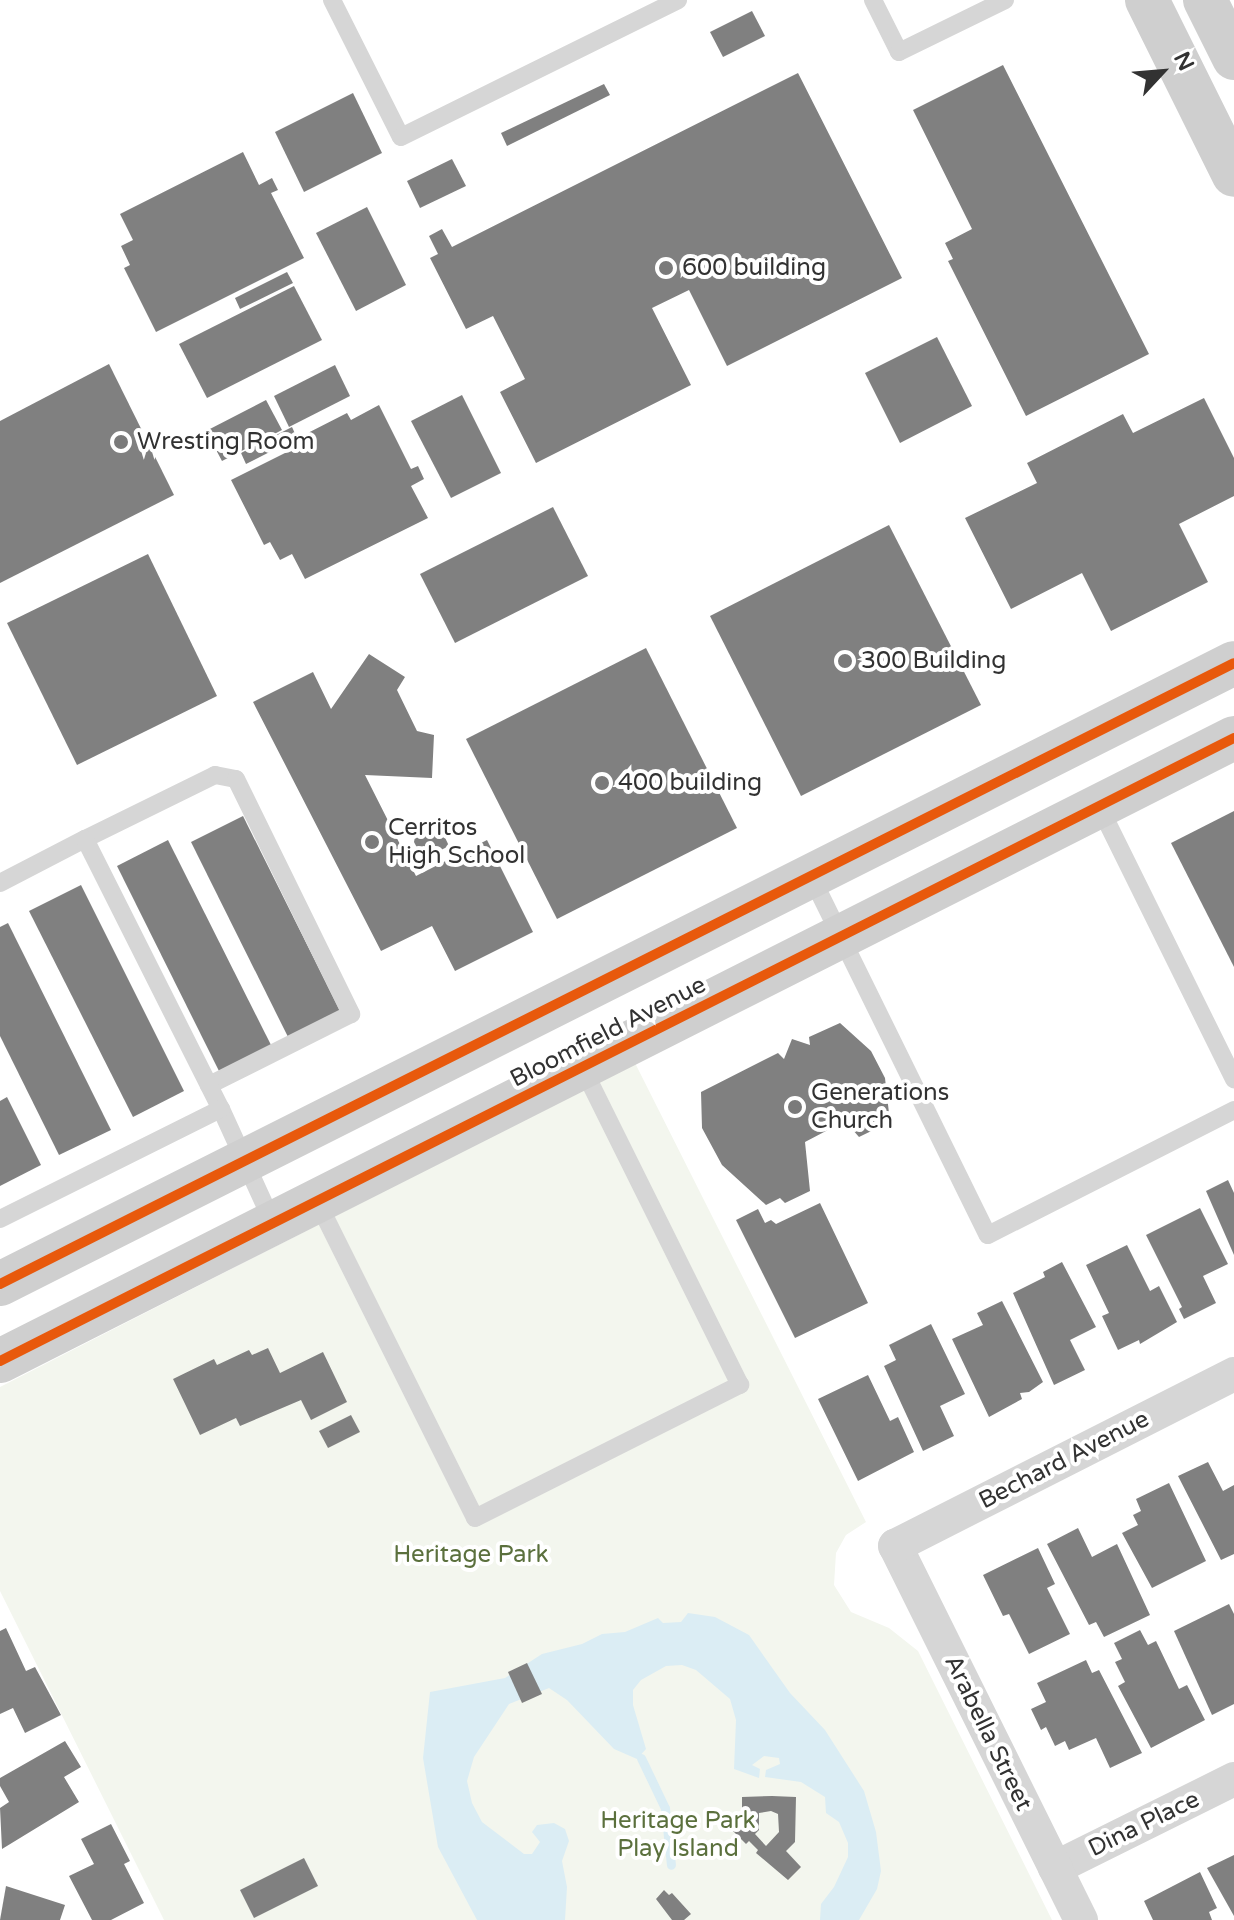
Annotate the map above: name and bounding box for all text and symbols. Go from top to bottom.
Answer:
north arrow [1122,32,1202,112]
text: N [1168,48,1199,75]
place label: 600 building [682,254,826,282]
marker: 600 building [657,259,675,277]
place label: Wresting Room [137,428,315,456]
marker: Wresting Room [112,433,130,451]
place label: 300 Building [861,647,1006,675]
marker: 300 Building [836,652,854,670]
place label: 400 building [618,769,762,797]
marker: 400 building [593,774,611,792]
place label: Cerritos High School [388,814,525,870]
marker: Cerritos High School [363,833,381,851]
street label: Bloomfield Avenue [505,970,711,1094]
place label: Generations Church [811,1079,949,1135]
marker: Generations Church [786,1098,804,1116]
street label: Bechard Avenue [974,1405,1154,1515]
park label: Heritage Park [393,1541,549,1569]
street label: Arabella Street [938,1651,1038,1815]
street label: Dina Place [1084,1785,1204,1863]
park label: Heritage Park Play Island [600,1807,756,1863]

